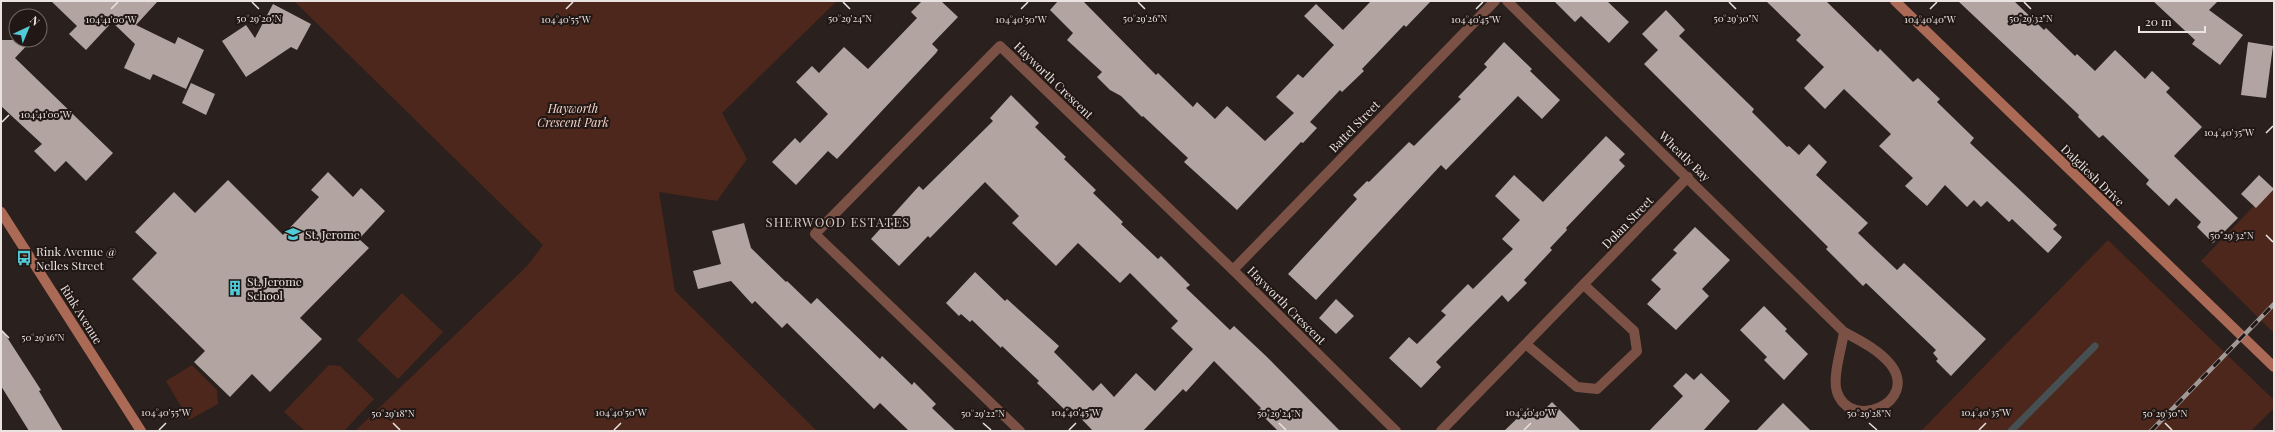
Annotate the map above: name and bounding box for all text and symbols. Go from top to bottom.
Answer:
north arrow [8,8,48,48]
scale bar [2139,8,2205,34]
text: 50°29'20"N [236,11,282,25]
text: 50°29'24"N [828,11,872,25]
text: 50°29'26"N [1123,11,1167,25]
text: 50°29'30"N [1714,11,1758,25]
text: 50°29'32"N [2009,11,2053,25]
text: N [27,12,43,29]
text: 104°41'00"W [86,12,137,26]
text: 104°40'55"W [541,12,592,26]
text: 104°40'50"W [995,12,1048,26]
text: 104°40'45"W [1451,12,1502,26]
text: 104°40'40"W [1904,12,1957,26]
text: 20 m [2145,13,2172,29]
street label: Hayworth Crescent [1011,38,1098,123]
street label: Battel Street [1325,96,1383,155]
park label: Hayworth Crescent Park [537,100,609,130]
text: 104°41'00"W [21,107,72,121]
text: 104°40'35"W [2204,125,2255,139]
street label: Wheatly Bay [1655,127,1714,185]
street label: Dalgliesh Drive [2058,141,2128,209]
street label: Dolan Street [1598,192,1657,252]
district label: SHERWOOD ESTATES [766,213,910,230]
school or university icon: St. Jerome [284,225,302,243]
place label: St. Jerome [305,226,360,242]
text: 50°29'32"N [2210,228,2254,242]
place label: Rink Avenue @ Nelles Street [36,243,117,273]
bus stop icon: Rink Avenue @ Nelles Street [15,249,33,267]
street label: Hayworth Crescent [1244,262,1330,348]
place label: St. Jerome School [247,273,302,303]
building icon: St. Jerome School [226,279,244,297]
street label: Rink Avenue [57,281,107,347]
text: 50°29'16"N [21,330,65,344]
text: 104°40'55"W [141,405,192,419]
text: 104°40'50"W [595,405,648,419]
text: 104°40'45"W [1051,405,1102,419]
text: 104°40'40"W [1505,405,1558,419]
text: 104°40'35"W [1961,405,2012,419]
text: 50°29'18"N [371,406,415,420]
text: 50°29'22"N [961,406,1005,420]
text: 50°29'24"N [1257,406,1301,420]
text: 50°29'28"N [1847,406,1891,420]
text: 50°29'30"N [2143,406,2187,420]

